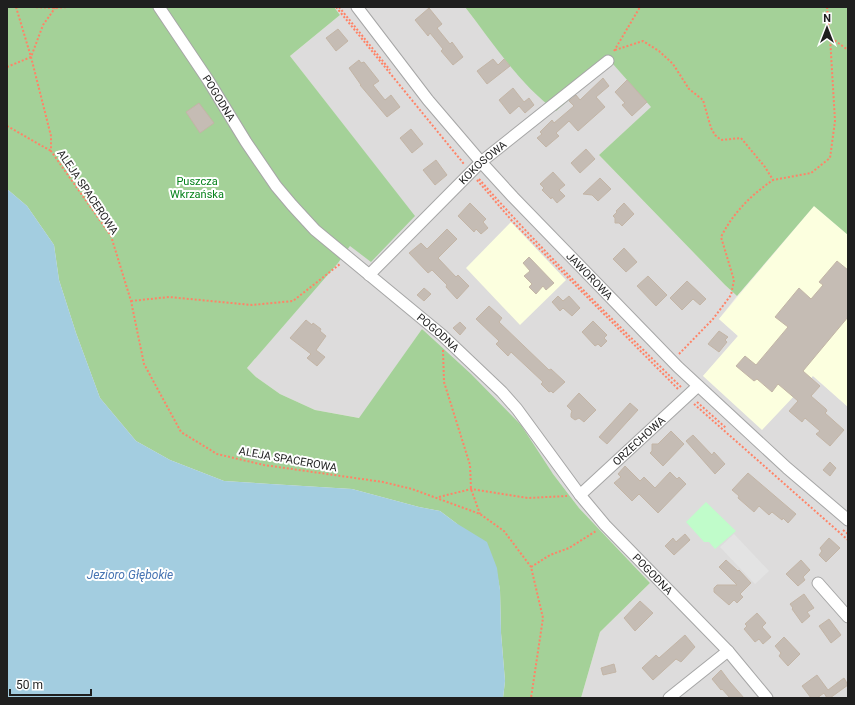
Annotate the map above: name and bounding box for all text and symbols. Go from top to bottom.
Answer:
north arrow [807,8,847,48]
text: N [823,12,831,25]
street label: POGODNA [199,73,238,124]
street label: KOKOSOWA [456,138,510,187]
street label: ALEJA SPACEROWA [54,147,121,238]
park label: Puszcza Wkrzańska [170,175,224,201]
street label: JAWOROWA [563,250,616,303]
street label: POGODNA [414,311,462,355]
street label: ORZECHOWA [610,413,669,468]
street label: ALEJA SPACEROWA [238,444,339,475]
street label: POGODNA [630,551,676,598]
water label: Jezioro Głębokie [87,568,173,582]
scale bar [10,671,91,697]
text: 50 m [16,678,43,692]

